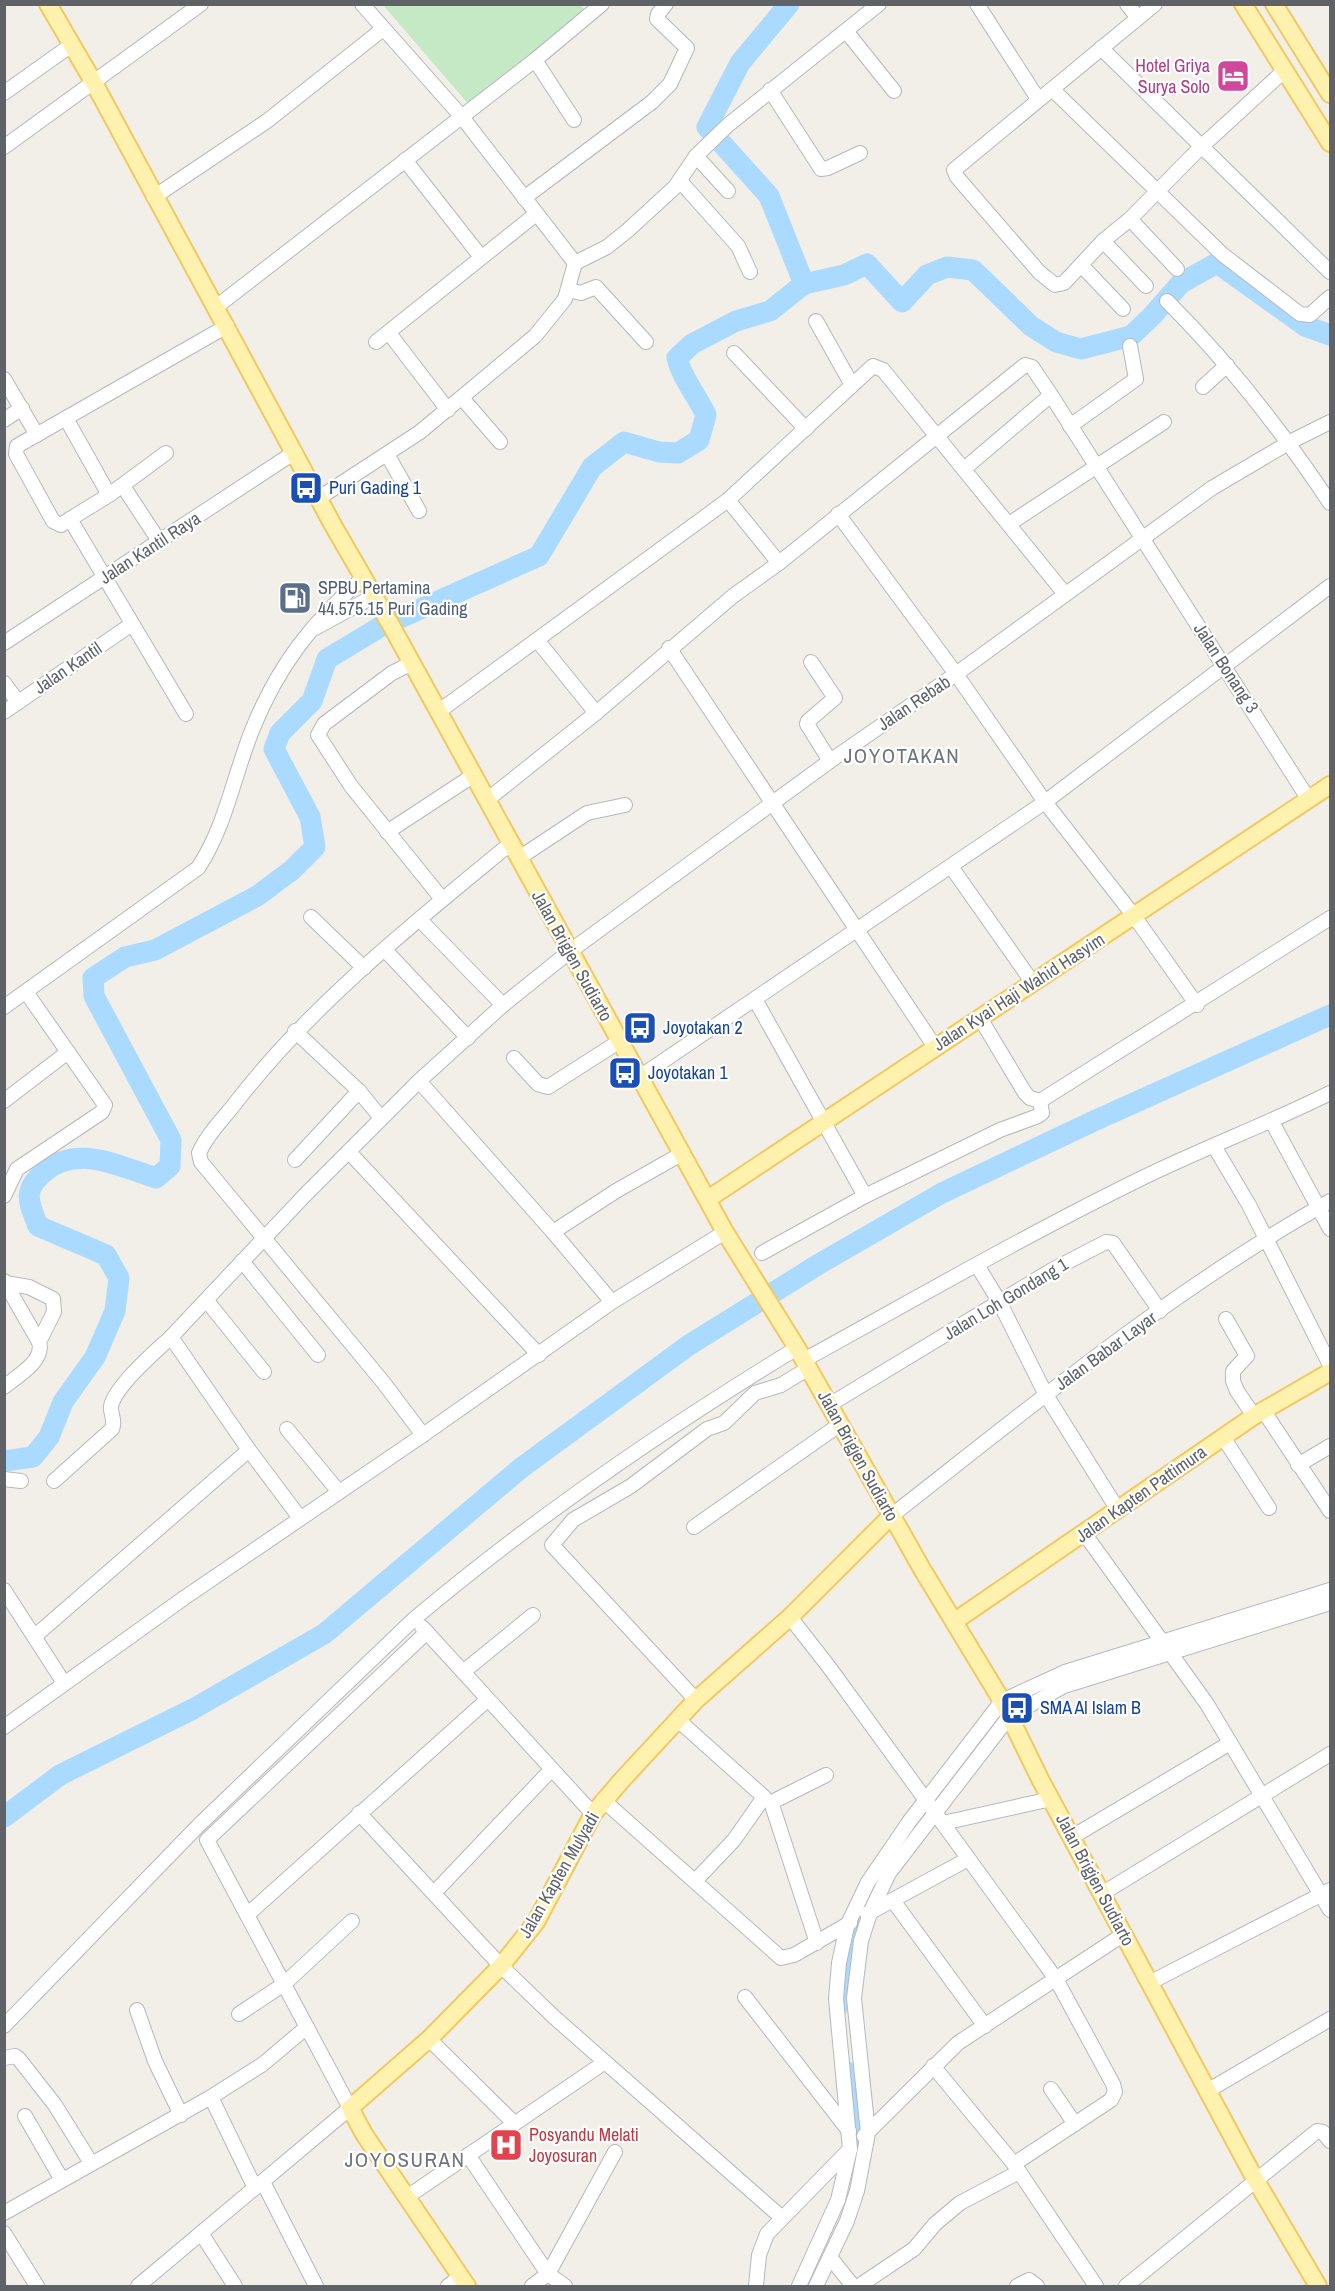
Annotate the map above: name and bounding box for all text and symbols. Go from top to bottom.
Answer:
place label: Hotel Griya Surya Solo [1135,53,1210,99]
hotel icon: Hotel Griya Surya Solo [1215,58,1251,94]
bus stop icon: Puri Gading 1 [288,470,324,506]
place label: Puri Gading 1 [329,475,422,500]
street label: Jalan Kantil Raya [94,506,205,590]
place label: SPBU Pertamina 44.575.15 Puri Gading [318,575,468,621]
fuel station icon: SPBU Pertamina 44.575.15 Puri Gading [277,580,313,616]
street label: Jalan Bonang 3 [1188,618,1265,718]
street label: Jalan Kantil [29,636,107,700]
street label: Jalan Rebab [872,669,955,736]
district label: JOYOTAKAN [844,741,960,770]
street label: Jalan Brigjen Sudiarto [526,886,619,1026]
street label: Jalan Kyai Haji Wahid Hasyim [928,927,1109,1056]
bus stop icon: Joyotakan 2 [622,1010,658,1046]
place label: Joyotakan 2 [663,1015,743,1040]
bus stop icon: Joyotakan 1 [607,1055,643,1091]
place label: Joyotakan 1 [648,1060,728,1085]
street label: Jalan Loh Gondang 1 [939,1251,1073,1346]
street label: Jalan Babar Layar [1050,1305,1162,1396]
street label: Jalan Brigjen Sudiarto [812,1386,905,1526]
street label: Jalan Kapten Pattimura [1070,1439,1211,1548]
bus stop icon: SMA Al Islam B [999,1690,1035,1726]
place label: SMA Al Islam B [1040,1695,1141,1720]
street label: Jalan Kapten Mulyadi [512,1807,605,1942]
street label: Jalan Brigjen Sudiarto [1050,1809,1141,1950]
place label: Posyandu Melati Joyosuran [529,2122,639,2168]
hospital icon: Posyandu Melati Joyosuran [488,2127,524,2163]
district label: JOYOSURAN [345,2145,465,2174]

